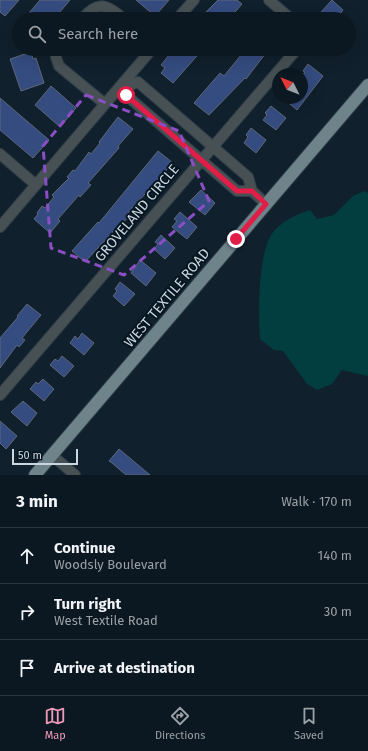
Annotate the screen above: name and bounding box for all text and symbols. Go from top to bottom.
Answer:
search box [12,12,356,56]
icon: search [26,23,48,45]
text: Search here [58,25,138,43]
north arrow [272,68,308,104]
route start [117,86,135,104]
street label: GROVELAND CIRCLE [91,161,183,265]
route end [227,230,245,248]
street label: WEST TEXTILE ROAD [121,245,213,351]
scale bar [12,447,78,466]
text: 50 m [18,449,42,462]
text: 3 min [16,491,58,512]
text: Walk · 170 m [281,494,352,509]
text: Continue [54,539,115,557]
icon: ahead [16,545,38,567]
text: 140 m [318,548,352,563]
text: Woodsly Boulevard [54,557,167,572]
text: Turn right [54,595,121,613]
icon: right [16,601,38,623]
text: 30 m [324,604,352,619]
text: West Textile Road [54,613,158,628]
icon: arrive [16,657,38,679]
text: Arrive at destination [54,659,195,677]
tab: Map [44,705,66,742]
tab: Directions [155,705,205,742]
tab: Saved [294,705,324,742]

